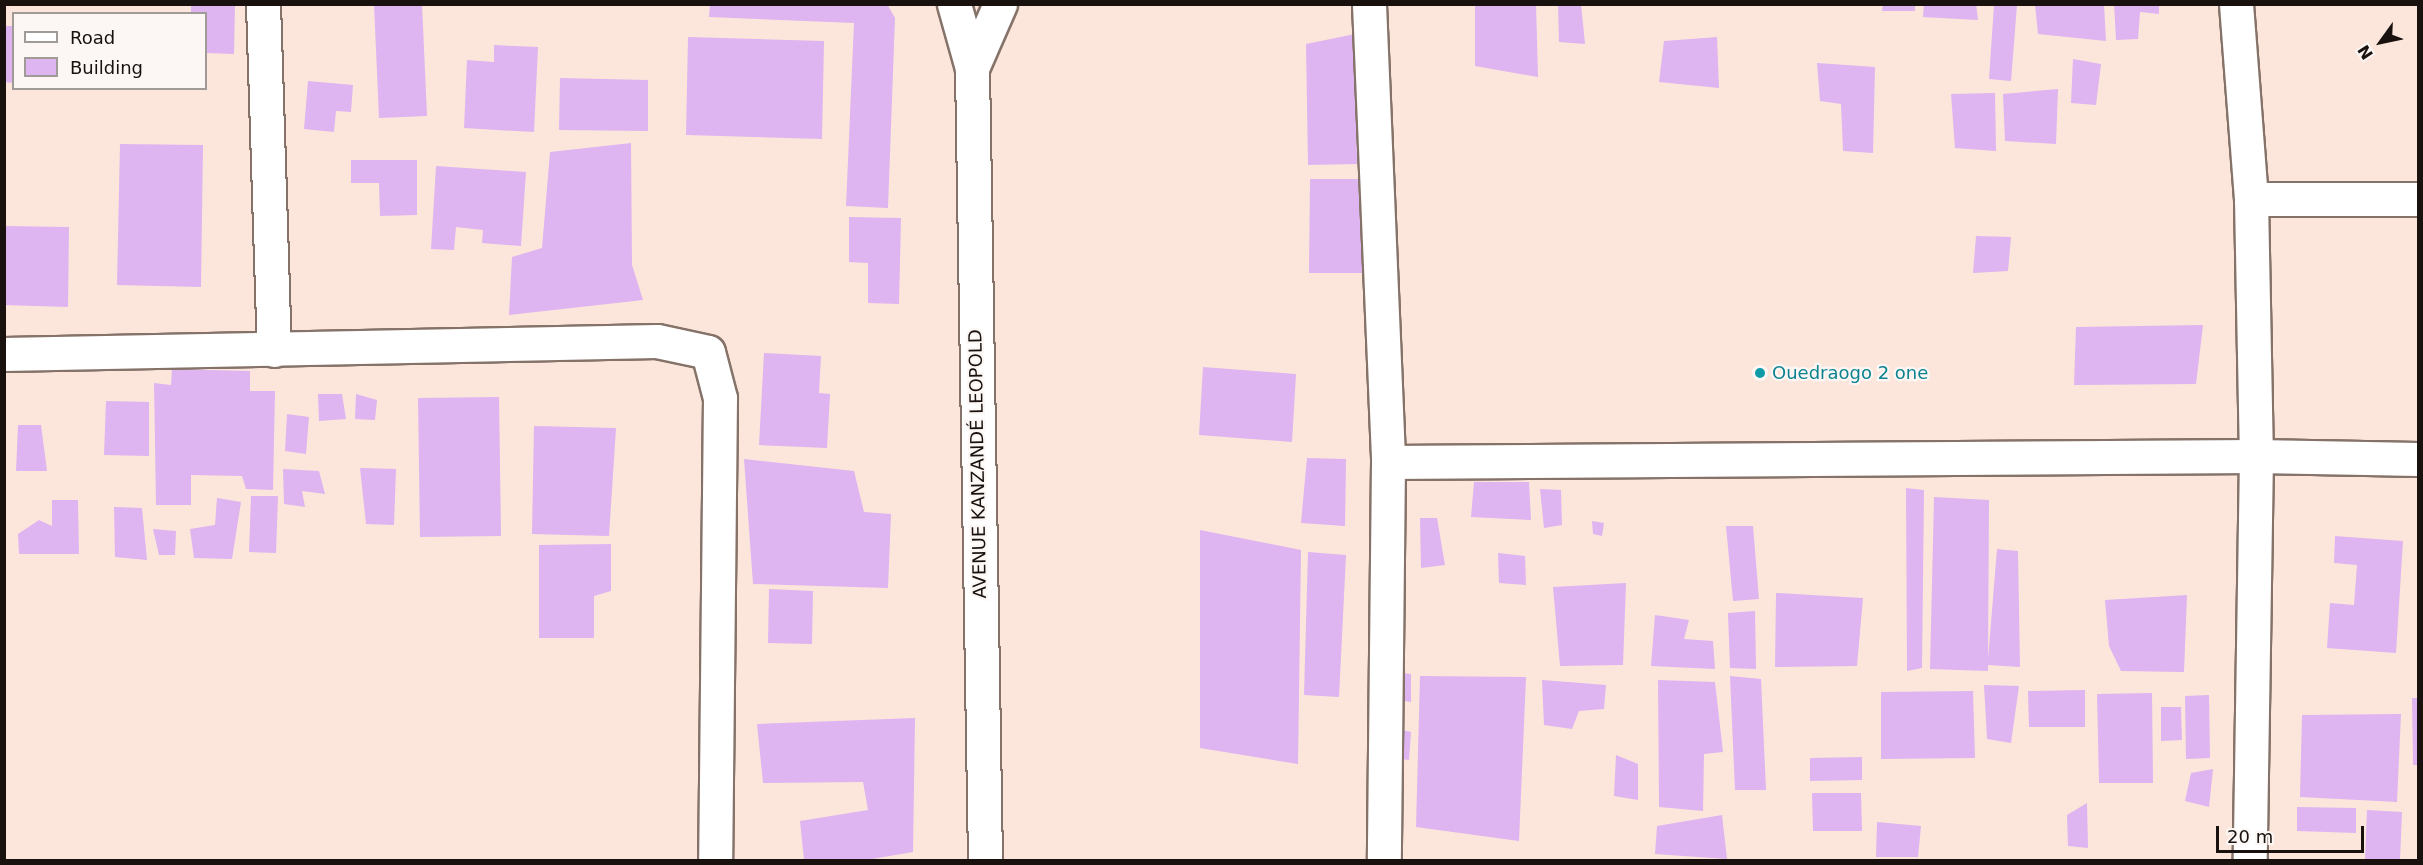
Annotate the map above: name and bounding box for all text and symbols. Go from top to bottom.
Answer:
legend [12,12,207,90]
north arrow [2351,12,2411,72]
text: Road [70,27,115,48]
text: N [2354,41,2377,63]
text: Building [70,57,143,78]
street label: AVENUE KANZANDÉ LEOPOLD [965,329,991,599]
place label: Ouedraogo 2 one [1772,362,1928,384]
marker: Ouedraogo 2 one [1753,366,1767,380]
scale bar [2219,814,2368,852]
text: 20 m [2227,826,2273,847]

